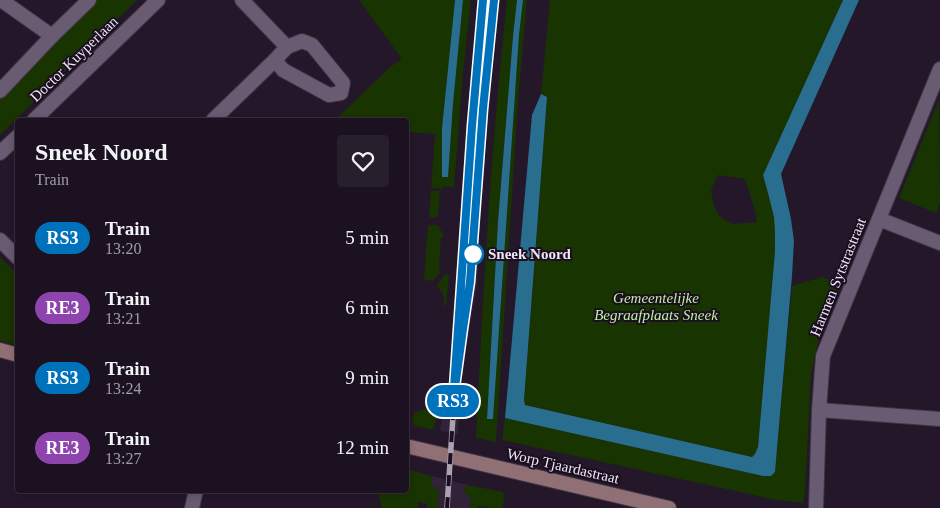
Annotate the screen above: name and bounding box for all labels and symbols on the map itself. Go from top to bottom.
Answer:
street label: Doctor Kuyperlaan [27,13,121,105]
street label: Harmen Sytstrastraat [807,215,869,339]
marker: Sneek Noord [462,243,484,265]
place label: Sneek Noord [488,246,572,262]
park label: Gemeentelijke Begraafplaats Sneek [594,290,718,323]
line badge: RS3 [424,385,482,417]
street label: Worp Tjaardastraat [505,445,621,487]

